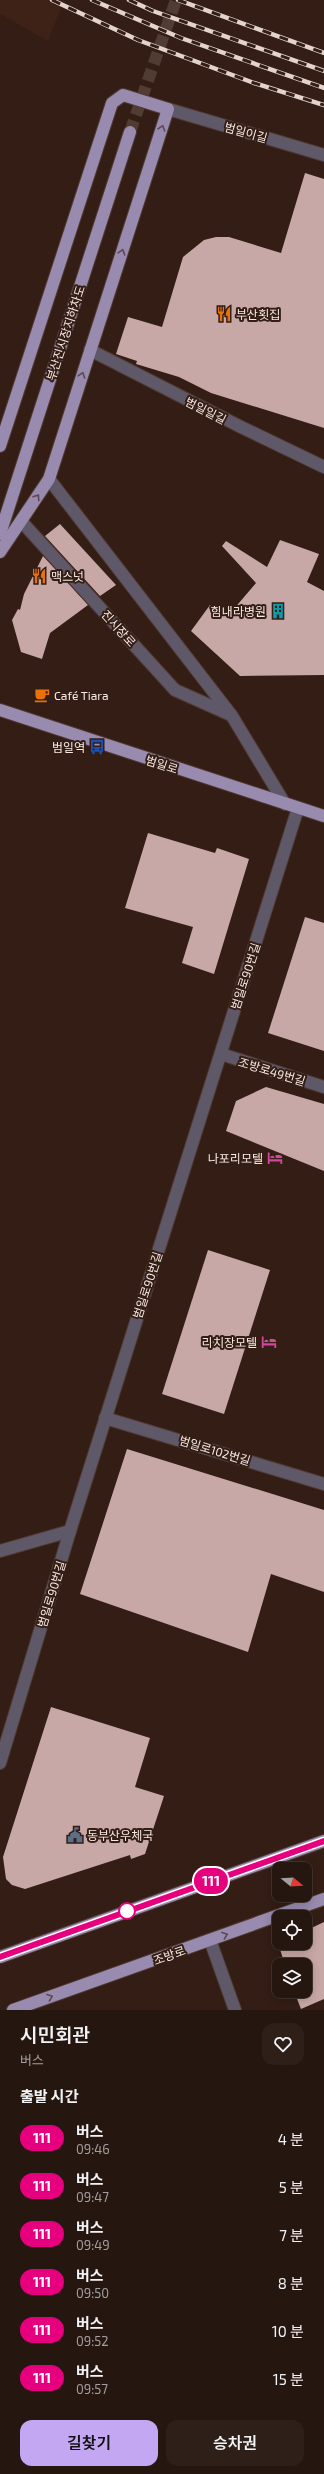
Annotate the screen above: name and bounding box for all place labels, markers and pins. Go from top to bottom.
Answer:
restaurant icon: 부산횟집 [215,305,233,323]
place label: 부산횟집 [236,307,280,321]
restaurant icon: 맥스넛 [30,567,48,585]
place label: 맥스넛 [51,569,84,583]
building icon: 힘내라병원 [269,602,287,620]
place label: 힘내라병원 [211,604,266,618]
cafe icon: Café Tiara [33,686,51,704]
place label: Café Tiara [54,688,109,702]
bus stop icon: 범일역 [88,738,106,756]
place label: 범일역 [52,740,85,754]
hotel icon: 나포리모텔 [266,1149,284,1167]
place label: 나포리모텔 [208,1151,263,1165]
hotel icon: 리치장모텔 [260,1333,278,1351]
place label: 리치장모텔 [202,1335,257,1349]
public building icon: 동부산우체국 [66,1826,84,1844]
place label: 동부산우체국 [87,1828,153,1842]
unlabelled marker [118,1902,136,1920]

